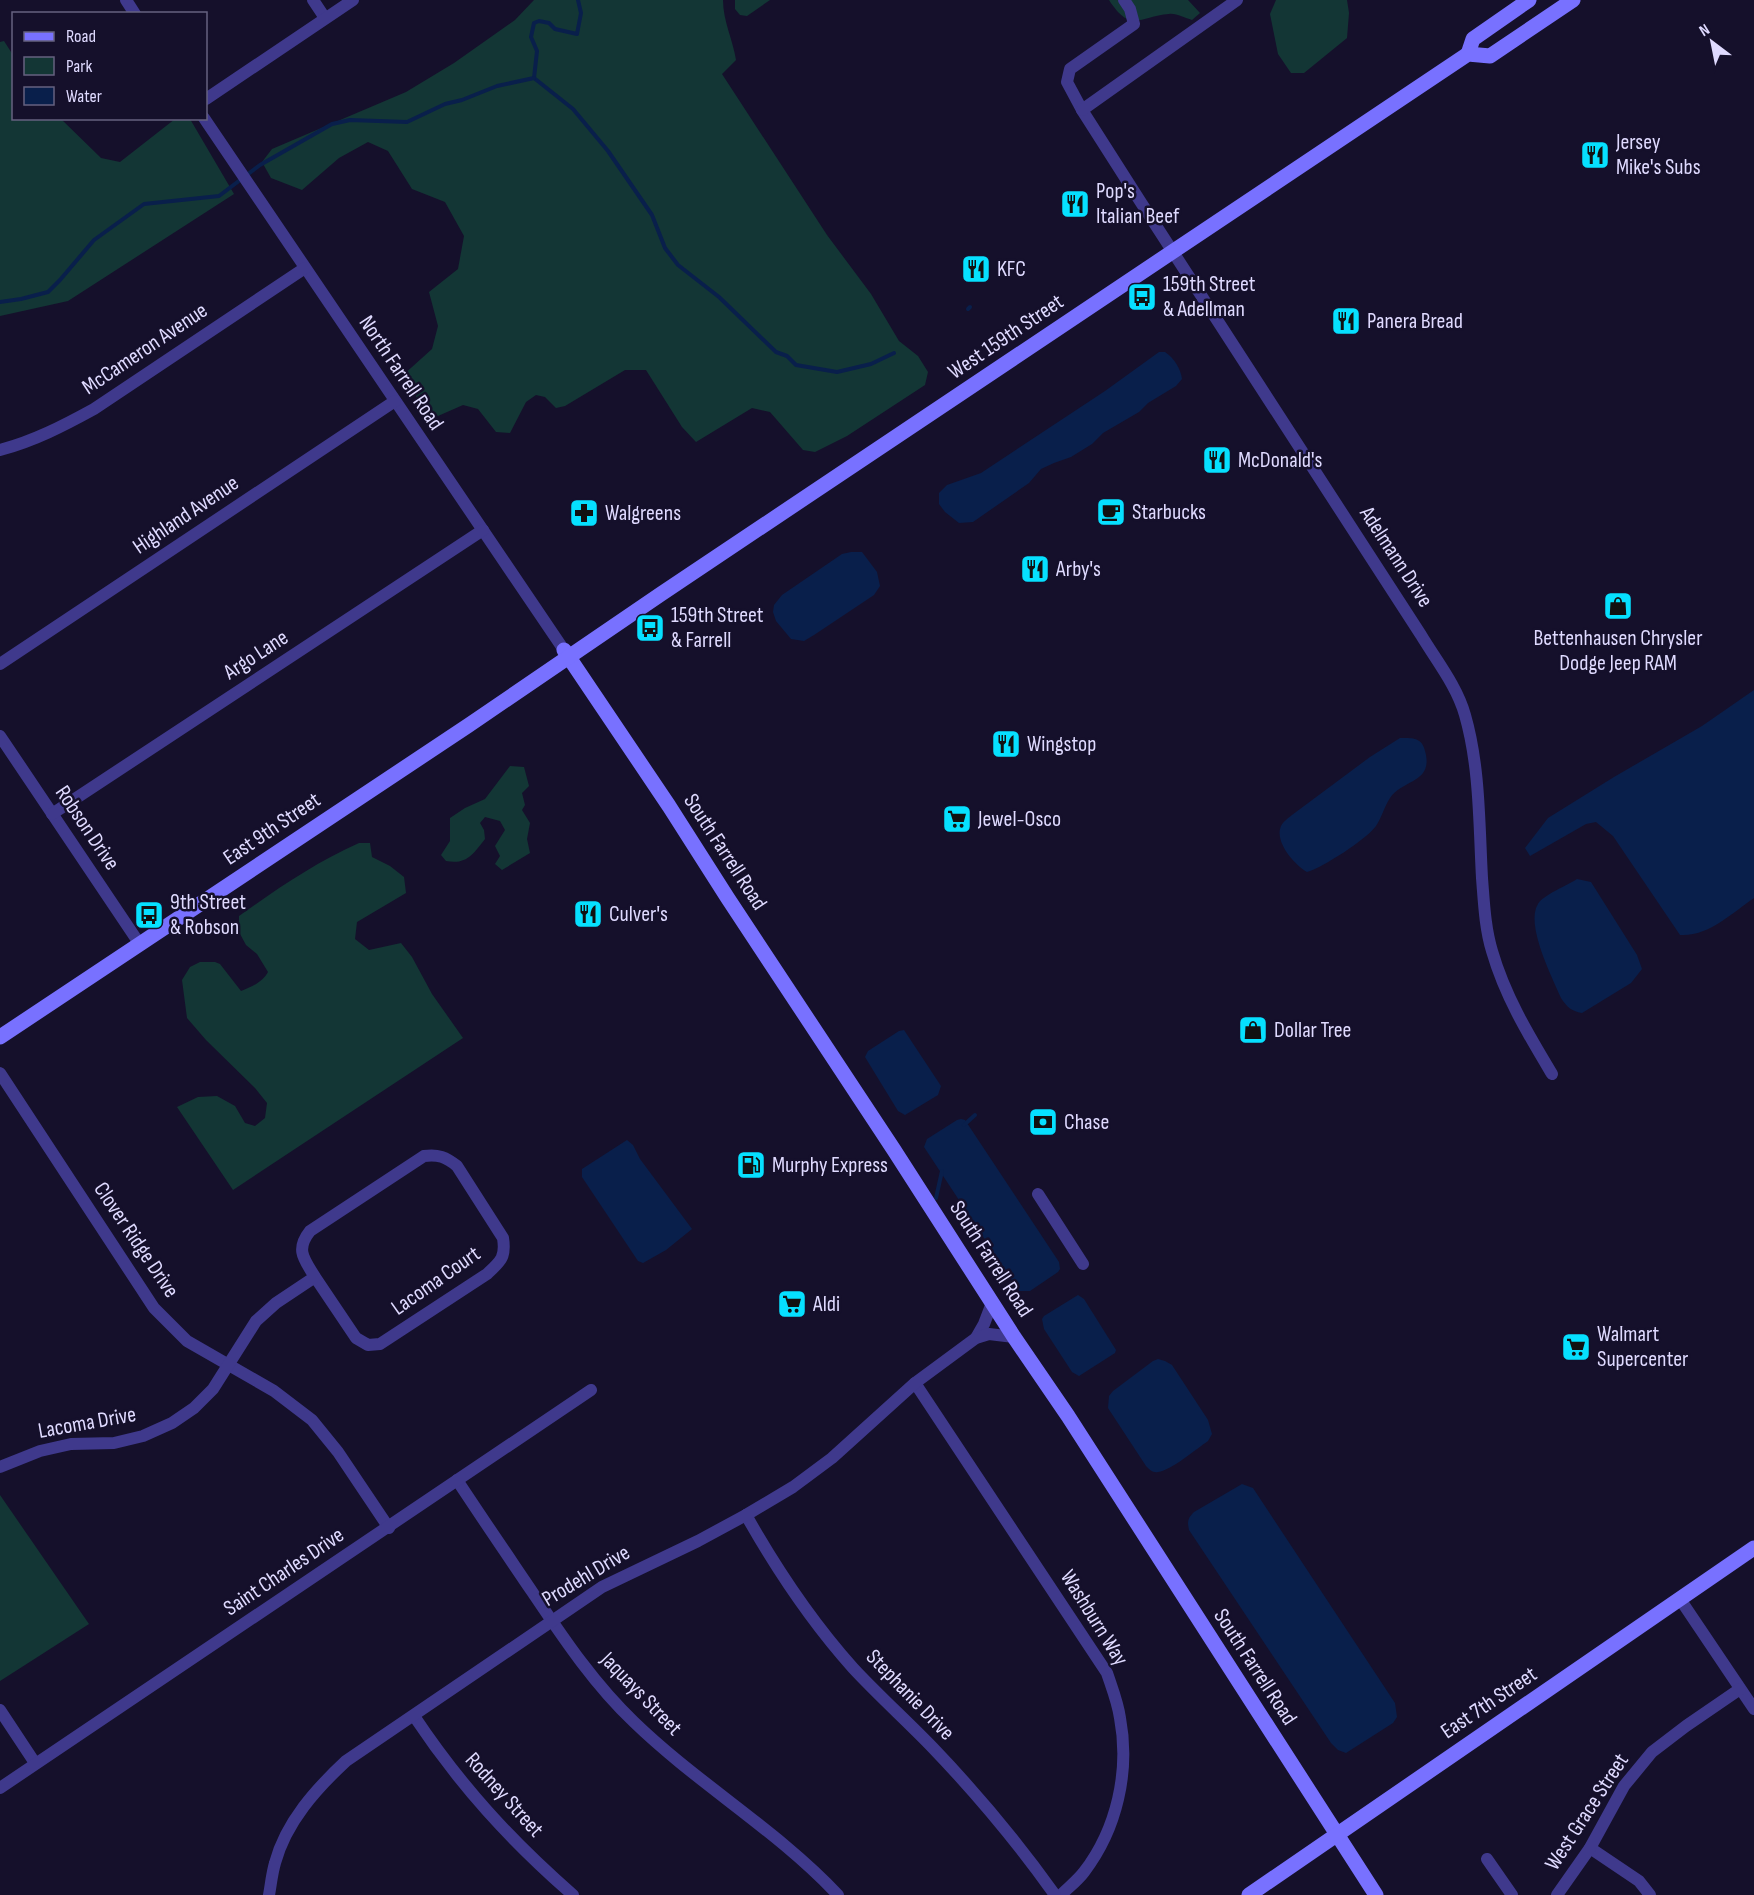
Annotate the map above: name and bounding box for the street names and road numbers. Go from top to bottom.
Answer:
street label: West 159th Street [943,288,1069,385]
street label: McCameron Avenue [77,297,213,401]
street label: North Farrell Road [353,311,449,435]
street label: Highland Avenue [128,470,244,560]
street label: Adelmann Drive [1353,501,1439,612]
street label: Argo Lane [218,624,293,686]
street label: Robson Drive [49,780,125,876]
street label: East 9th Street [218,787,326,871]
street label: South Farrell Road [677,789,773,915]
street label: Clover Ridge Drive [87,1177,185,1303]
street label: South Farrell Road [943,1196,1039,1322]
street label: Lacoma Court [386,1240,486,1321]
street label: Lacoma Drive [36,1401,138,1445]
street label: Saint Charles Drive [219,1522,349,1622]
street label: Prodehl Drive [537,1539,635,1613]
street label: Washburn Way [1054,1565,1134,1671]
street label: South Farrell Road [1207,1604,1303,1730]
street label: Stephanie Drive [860,1644,960,1746]
street label: Jaquays Street [594,1646,688,1742]
street label: East 7th Street [1436,1661,1543,1745]
street label: Rodney Street [459,1747,549,1843]
street label: West Grace Street [1539,1748,1635,1875]

